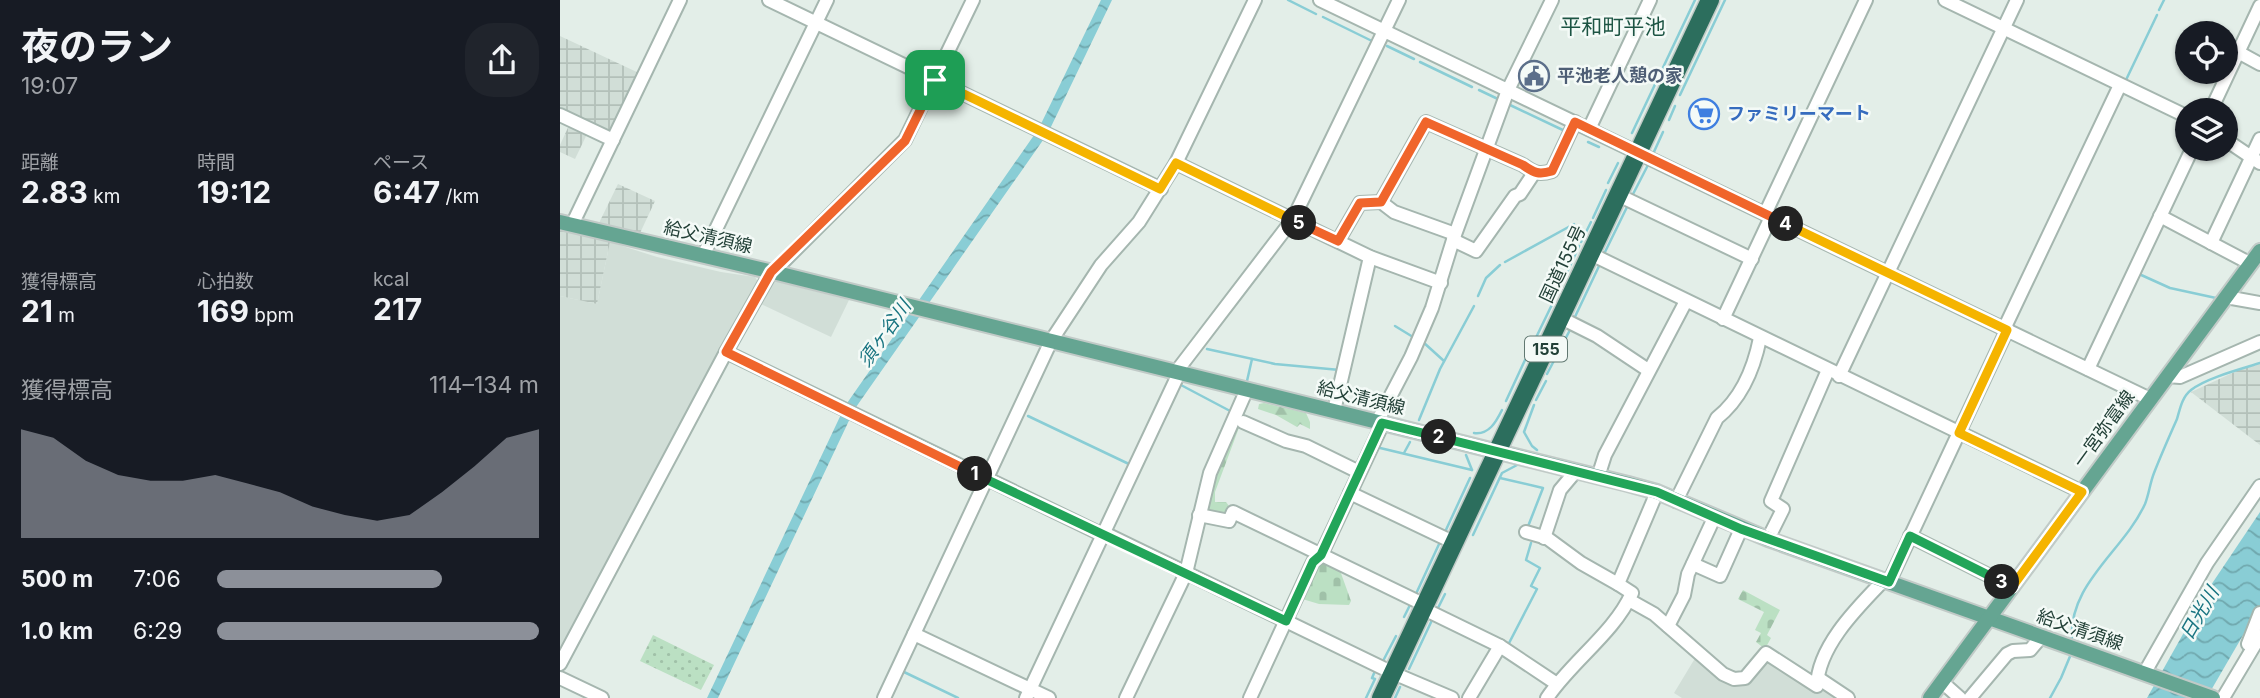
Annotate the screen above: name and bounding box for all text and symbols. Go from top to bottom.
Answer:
district label: 平和町平池 [1561,14,1666,39]
map controls [2175,21,2238,161]
button: locate [2175,21,2238,84]
text: 夜のラン [21,23,173,69]
button: share [465,23,539,97]
pin [905,50,965,110]
public building icon: 平池老人憩の家 [1517,59,1551,93]
icon: arrive [916,61,954,99]
place label: 平池老人憩の家 [1557,65,1683,86]
text: 19:07 [21,72,78,100]
supermarket icon: ファミリーマート [1687,97,1721,131]
button: layers [2175,98,2238,161]
place label: ファミリーマート [1727,103,1871,124]
text: 距離 [21,151,59,174]
text: 時間 [197,151,235,174]
text: ペース [373,151,429,174]
text: 2.83 [21,174,88,210]
text: 19:12 [197,174,271,210]
text: 6:47 [373,174,440,210]
text: km [88,185,120,208]
text: /km [440,185,480,208]
pin: 5 [1282,206,1316,241]
pin: 4 [1768,206,1804,242]
text: 5 [1292,211,1305,234]
text: 4 [1779,212,1792,235]
street label: 給父清須線 [662,216,754,257]
street label: 国道155号 [1535,222,1590,306]
text: kcal [373,268,409,291]
text: 獲得標高 [21,270,97,293]
text: 心拍数 [197,270,254,293]
text: 217 [373,291,422,327]
text: 21 [21,293,53,329]
text: 169 [197,293,249,329]
water label: 須ヶ谷川 [853,294,917,371]
text: m [53,304,75,327]
text: bpm [249,304,294,327]
road number: 155 [1525,336,1567,362]
text: 114–134 m [429,371,539,399]
text: 獲得標高 [21,376,113,404]
street label: 給父清須線 [1315,376,1407,419]
street label: 一宮弥富線 [2069,386,2139,471]
pin: 2 [1422,420,1456,454]
text: 2 [1433,425,1444,448]
pin: 1 [958,456,992,491]
text: 1 [970,462,979,485]
pin: 3 [1984,564,2020,600]
text: 500 m [21,565,93,593]
text: 7:06 [133,565,181,593]
text: 3 [1995,570,2008,593]
water label: 日光川 [2175,581,2225,644]
street label: 給父清須線 [2034,605,2126,654]
text: 1.0 km [21,617,93,645]
text: 6:29 [133,617,182,645]

